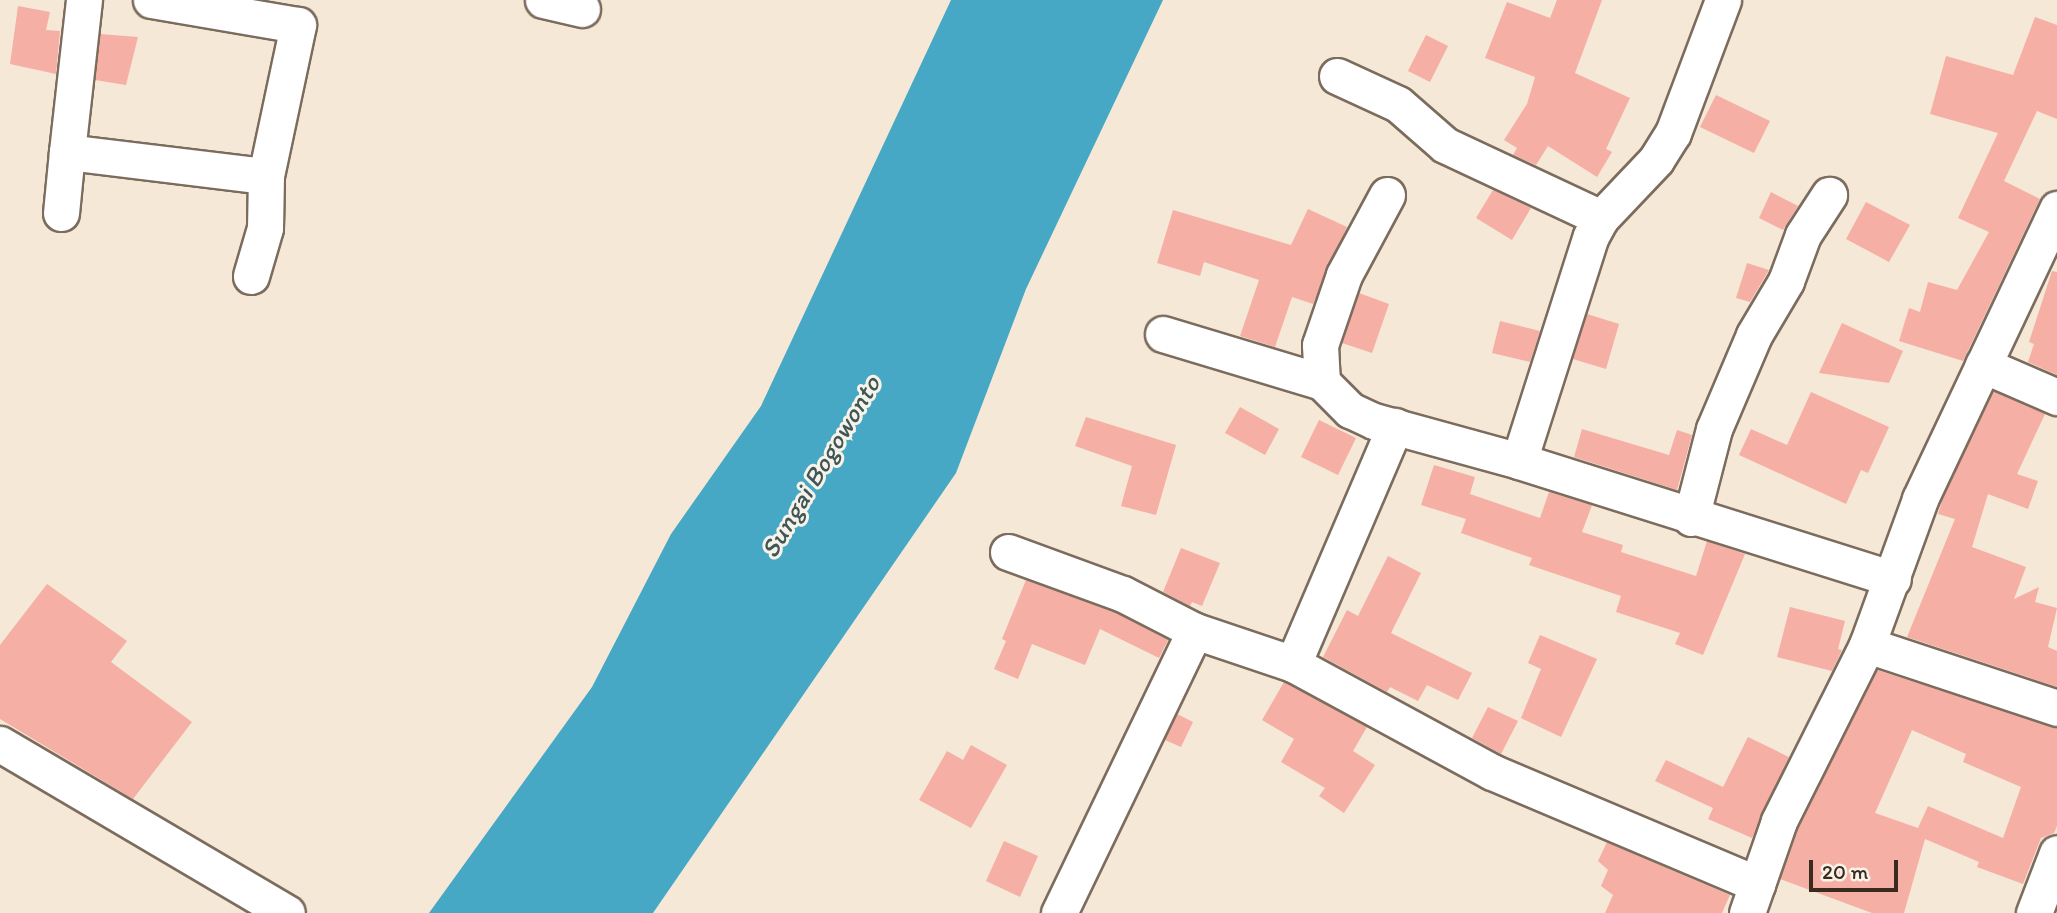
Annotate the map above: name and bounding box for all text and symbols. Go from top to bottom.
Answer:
water label: Sungai Bogowonto [754,370,888,564]
scale bar [1812,846,1901,890]
text: 20 m [1822,859,1868,884]

